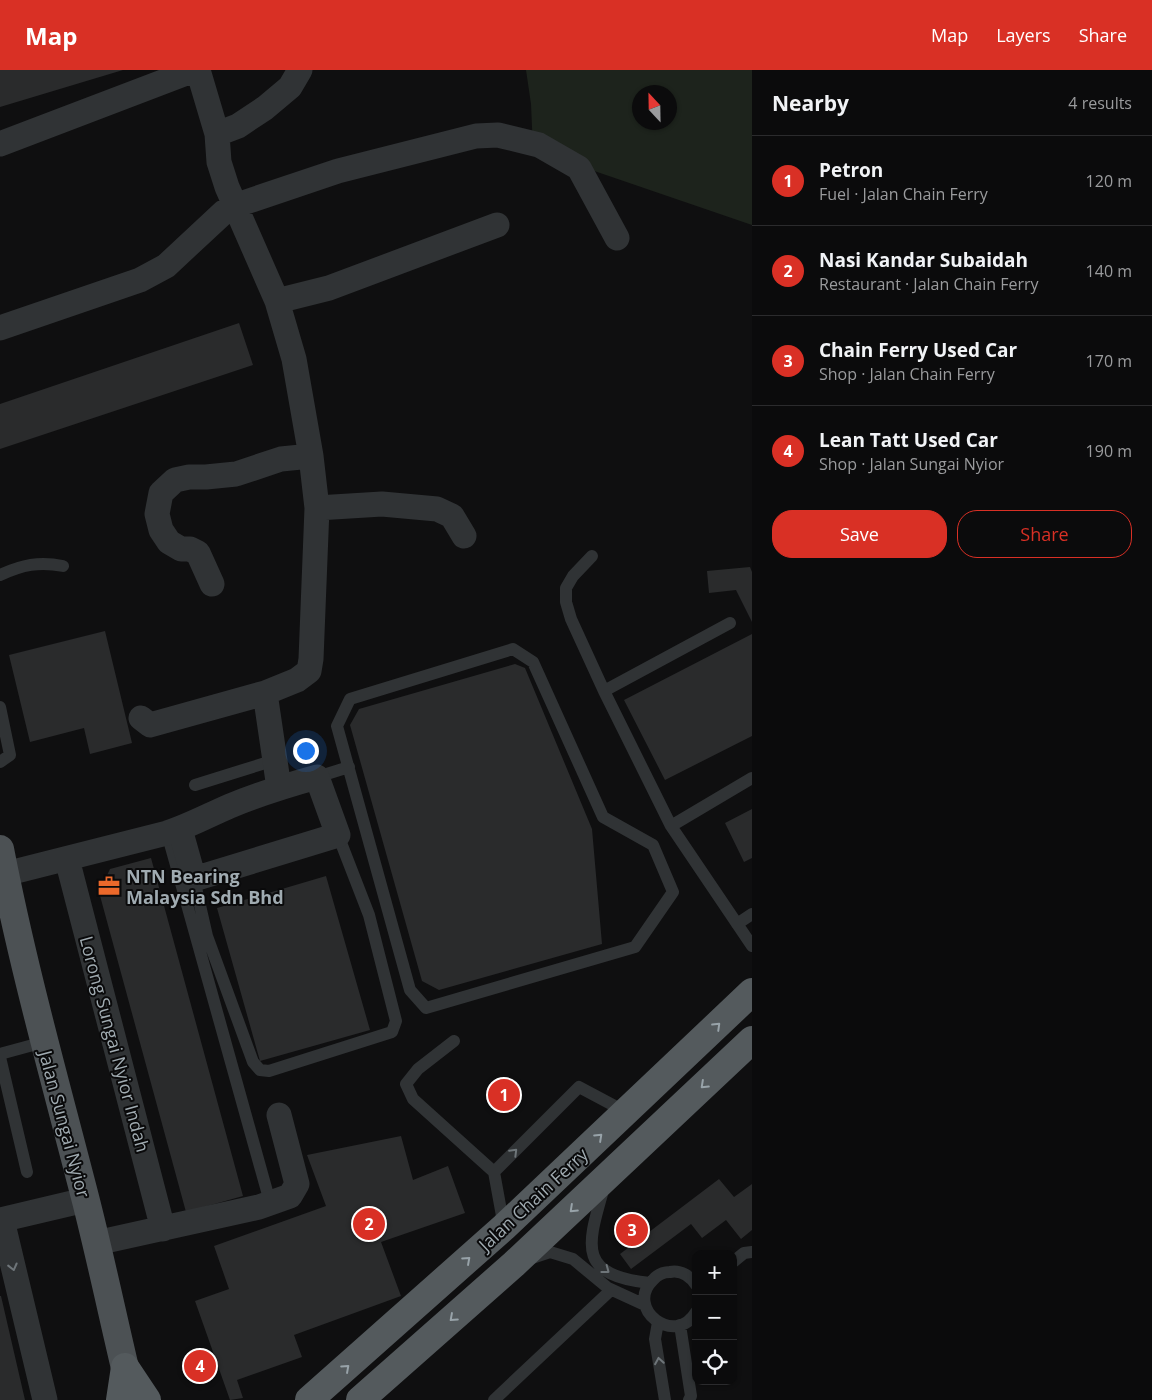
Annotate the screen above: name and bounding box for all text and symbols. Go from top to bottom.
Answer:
text: Map [25,19,77,52]
text: Map [931,23,968,47]
text: Layers [996,23,1051,47]
text: Share [1079,23,1127,47]
north arrow [632,85,677,130]
text: Nearby [772,89,849,117]
text: 4 results [1068,92,1132,114]
text: Petron [819,157,883,183]
text: 1 [783,170,793,192]
text: 120 m [1086,170,1132,192]
text: Fuel · Jalan Chain Ferry [819,183,988,205]
text: Nasi Kandar Subaidah [819,247,1028,273]
text: 2 [783,260,793,282]
text: 140 m [1086,260,1132,282]
text: Restaurant · Jalan Chain Ferry [819,273,1039,295]
text: Chain Ferry Used Car [819,337,1017,363]
text: 3 [783,350,793,372]
text: 170 m [1086,350,1132,372]
text: Shop · Jalan Chain Ferry [819,363,995,385]
text: Lean Tatt Used Car [819,427,998,453]
text: 4 [783,440,793,462]
text: 190 m [1086,440,1132,462]
text: Shop · Jalan Sungai Nyior [819,453,1004,475]
button: Save [772,510,947,558]
button: Share [957,510,1132,558]
your location [293,738,319,764]
place label: NTN Bearing Malaysia Sdn Bhd [126,864,284,909]
office icon: NTN Bearing Malaysia Sdn Bhd [96,873,122,899]
street label: Lorong Sungai Nyior Indah [75,933,155,1155]
one-way arrow [711,1023,720,1032]
street label: Jalan Sungai Nyior [33,1046,96,1201]
pin: 1 [488,1076,520,1114]
one-way arrow [701,1079,710,1088]
one-way arrow [594,1134,603,1143]
street label: Jalan Chain Ferry [472,1142,593,1257]
one-way arrow [508,1149,517,1158]
one-way arrow [570,1203,579,1212]
pin: 2 [353,1205,385,1243]
pin: 3 [616,1211,648,1249]
map controls [692,1250,737,1385]
button: + [692,1250,737,1295]
one-way arrow [462,1257,471,1266]
one-way arrow [7,1263,18,1272]
one-way arrow [601,1264,610,1273]
button: − [692,1295,737,1340]
one-way arrow [449,1312,458,1321]
button: locate [692,1340,737,1385]
pin: 4 [184,1347,216,1385]
one-way arrow [654,1357,664,1366]
one-way arrow [340,1364,349,1373]

